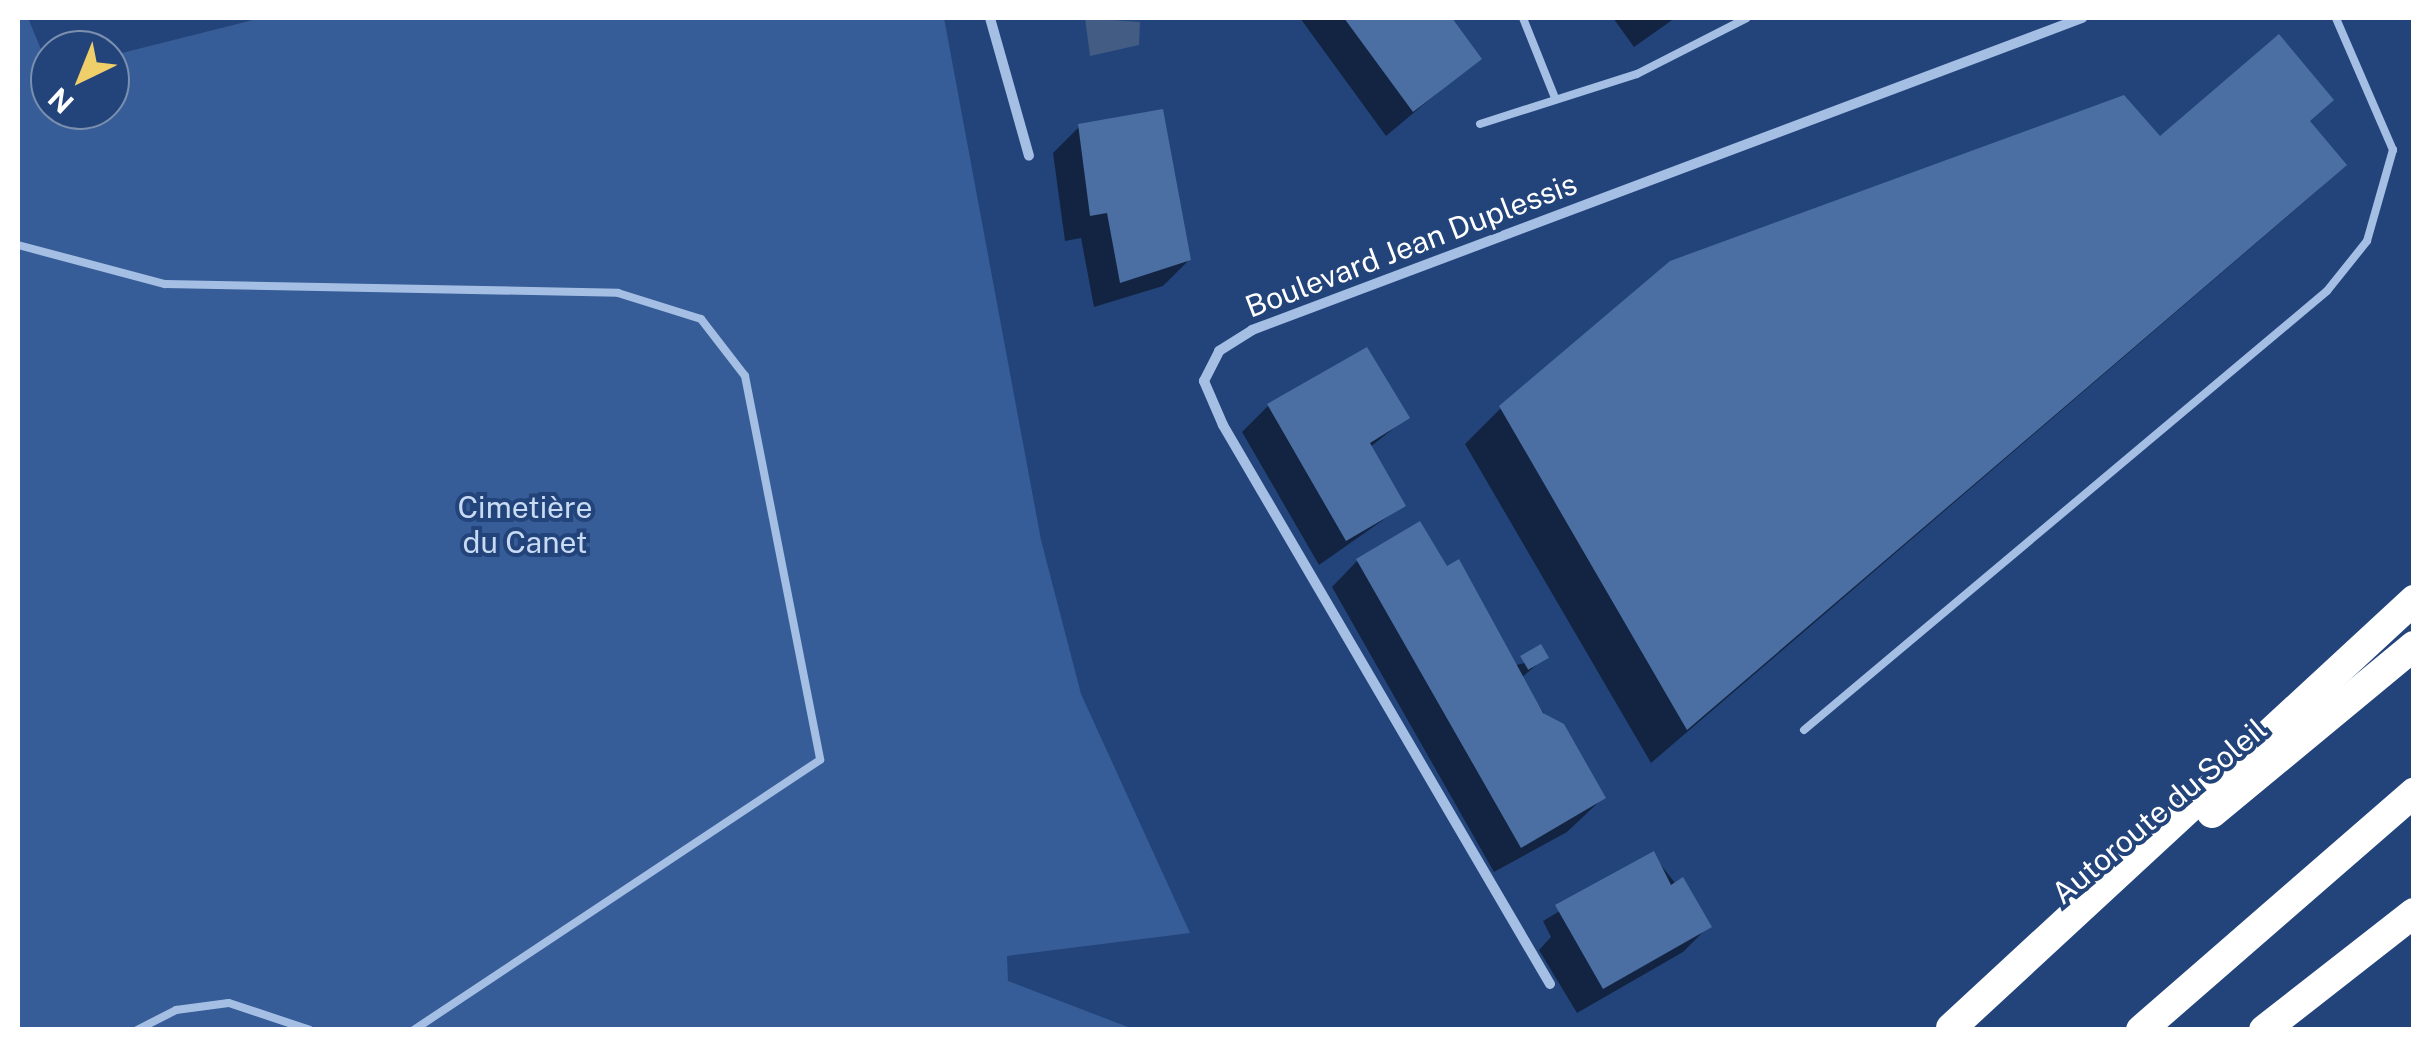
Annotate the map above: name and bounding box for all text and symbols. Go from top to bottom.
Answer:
north arrow [30,30,130,130]
text: N [41,81,80,120]
street label: Boulevard Jean Duplessis [1240,165,1582,325]
park label: Cimetière du Canet [457,489,593,560]
street label: Autoroute du Soleil [2044,711,2274,911]

